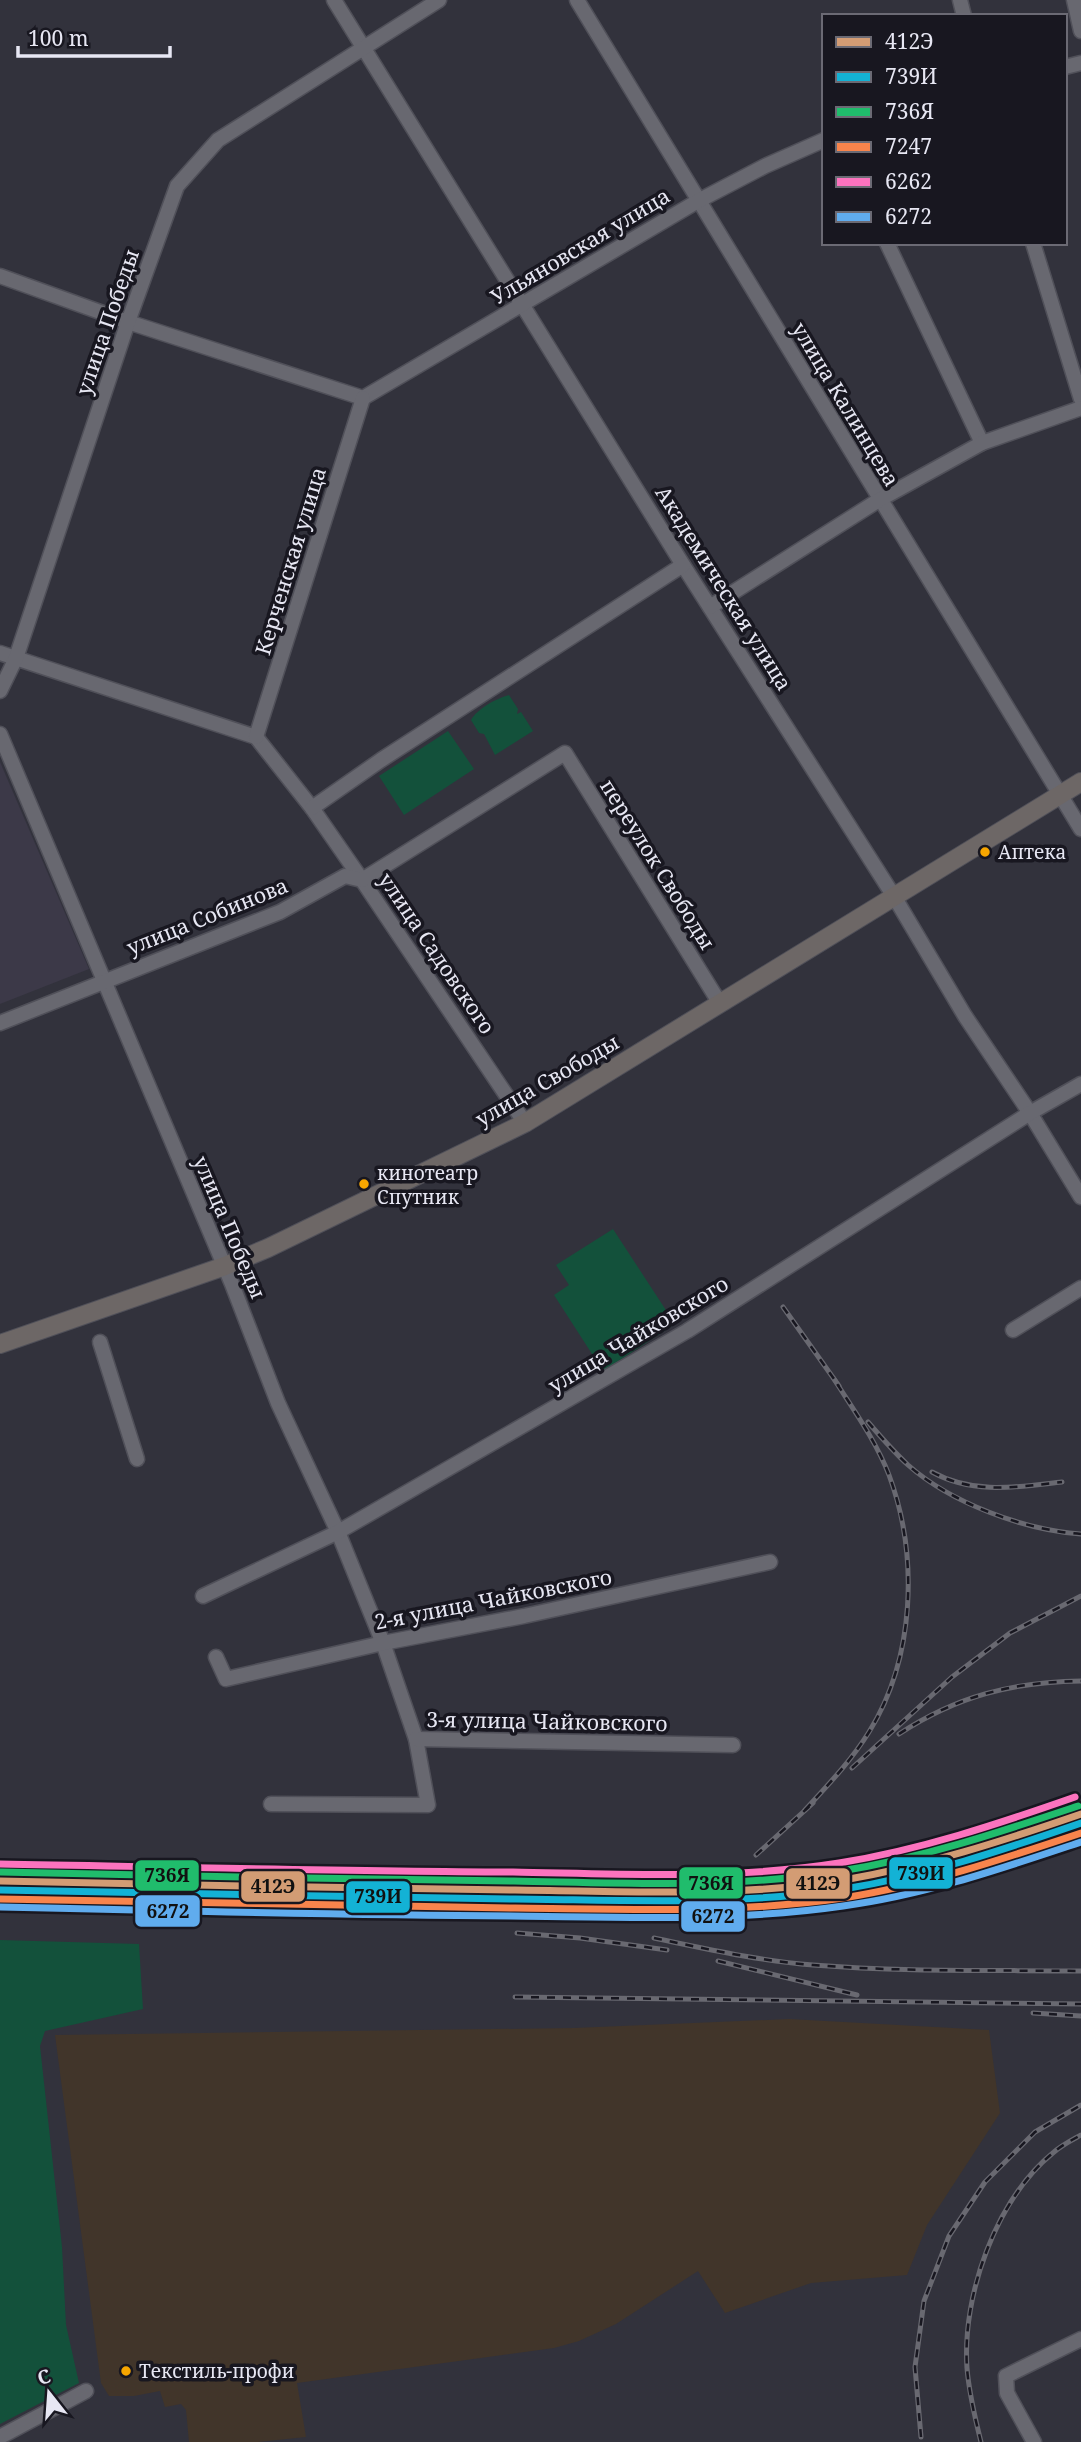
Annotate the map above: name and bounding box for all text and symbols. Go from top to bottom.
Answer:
scale bar [18,14,170,58]
legend [822,14,1067,245]
text: 100 m [28,24,89,52]
text: 412Э [885,27,933,55]
text: 739И [885,62,937,90]
text: 736Я [885,97,934,125]
text: 7247 [885,132,932,160]
text: 6262 [885,167,932,195]
street label: Ульяновская улица [485,181,675,311]
text: 6272 [885,202,932,230]
street label: улица Победы [69,245,145,399]
street label: улица Калинцева [786,317,906,491]
street label: Керченская улица [248,464,332,658]
street label: Академическая улица [649,480,799,696]
street label: переулок Свободы [594,774,722,954]
place label: Аптека [998,839,1066,865]
marker: Аптека [978,845,992,859]
street label: улица Садовского [373,867,501,1039]
street label: улица Собинова [122,871,292,961]
street label: улица Свободы [470,1028,624,1132]
street label: улица Победы [187,1151,273,1303]
place label: кинотеатр Спутник [377,1160,478,1210]
marker: кинотеатр Спутник [357,1177,371,1191]
street label: улица Чайковского [543,1269,733,1399]
street label: 2-я улица Чайковского [372,1562,614,1636]
street label: 3-я улица Чайковского [426,1705,668,1737]
line badge: 739И [888,1856,954,1890]
line badge: 736Я [134,1859,200,1892]
text: 739И [897,1860,945,1886]
text: 736Я [144,1862,190,1888]
line badge: 736Я [678,1866,744,1900]
line badge: 412Э [785,1867,851,1900]
line badge: 412Э [240,1870,306,1903]
text: 736Я [688,1870,734,1896]
text: 412Э [796,1870,840,1896]
text: 412Э [251,1873,295,1899]
line badge: 739И [345,1880,411,1914]
text: 739И [354,1883,402,1909]
line badge: 6272 [134,1894,201,1928]
text: 6272 [147,1898,189,1924]
line badge: 6272 [680,1900,746,1933]
text: 6272 [692,1903,734,1929]
north arrow [14,2358,84,2428]
place label: Текстиль-профи [139,2358,295,2384]
text: С [34,2362,54,2391]
marker: Текстиль-профи [119,2364,133,2378]

